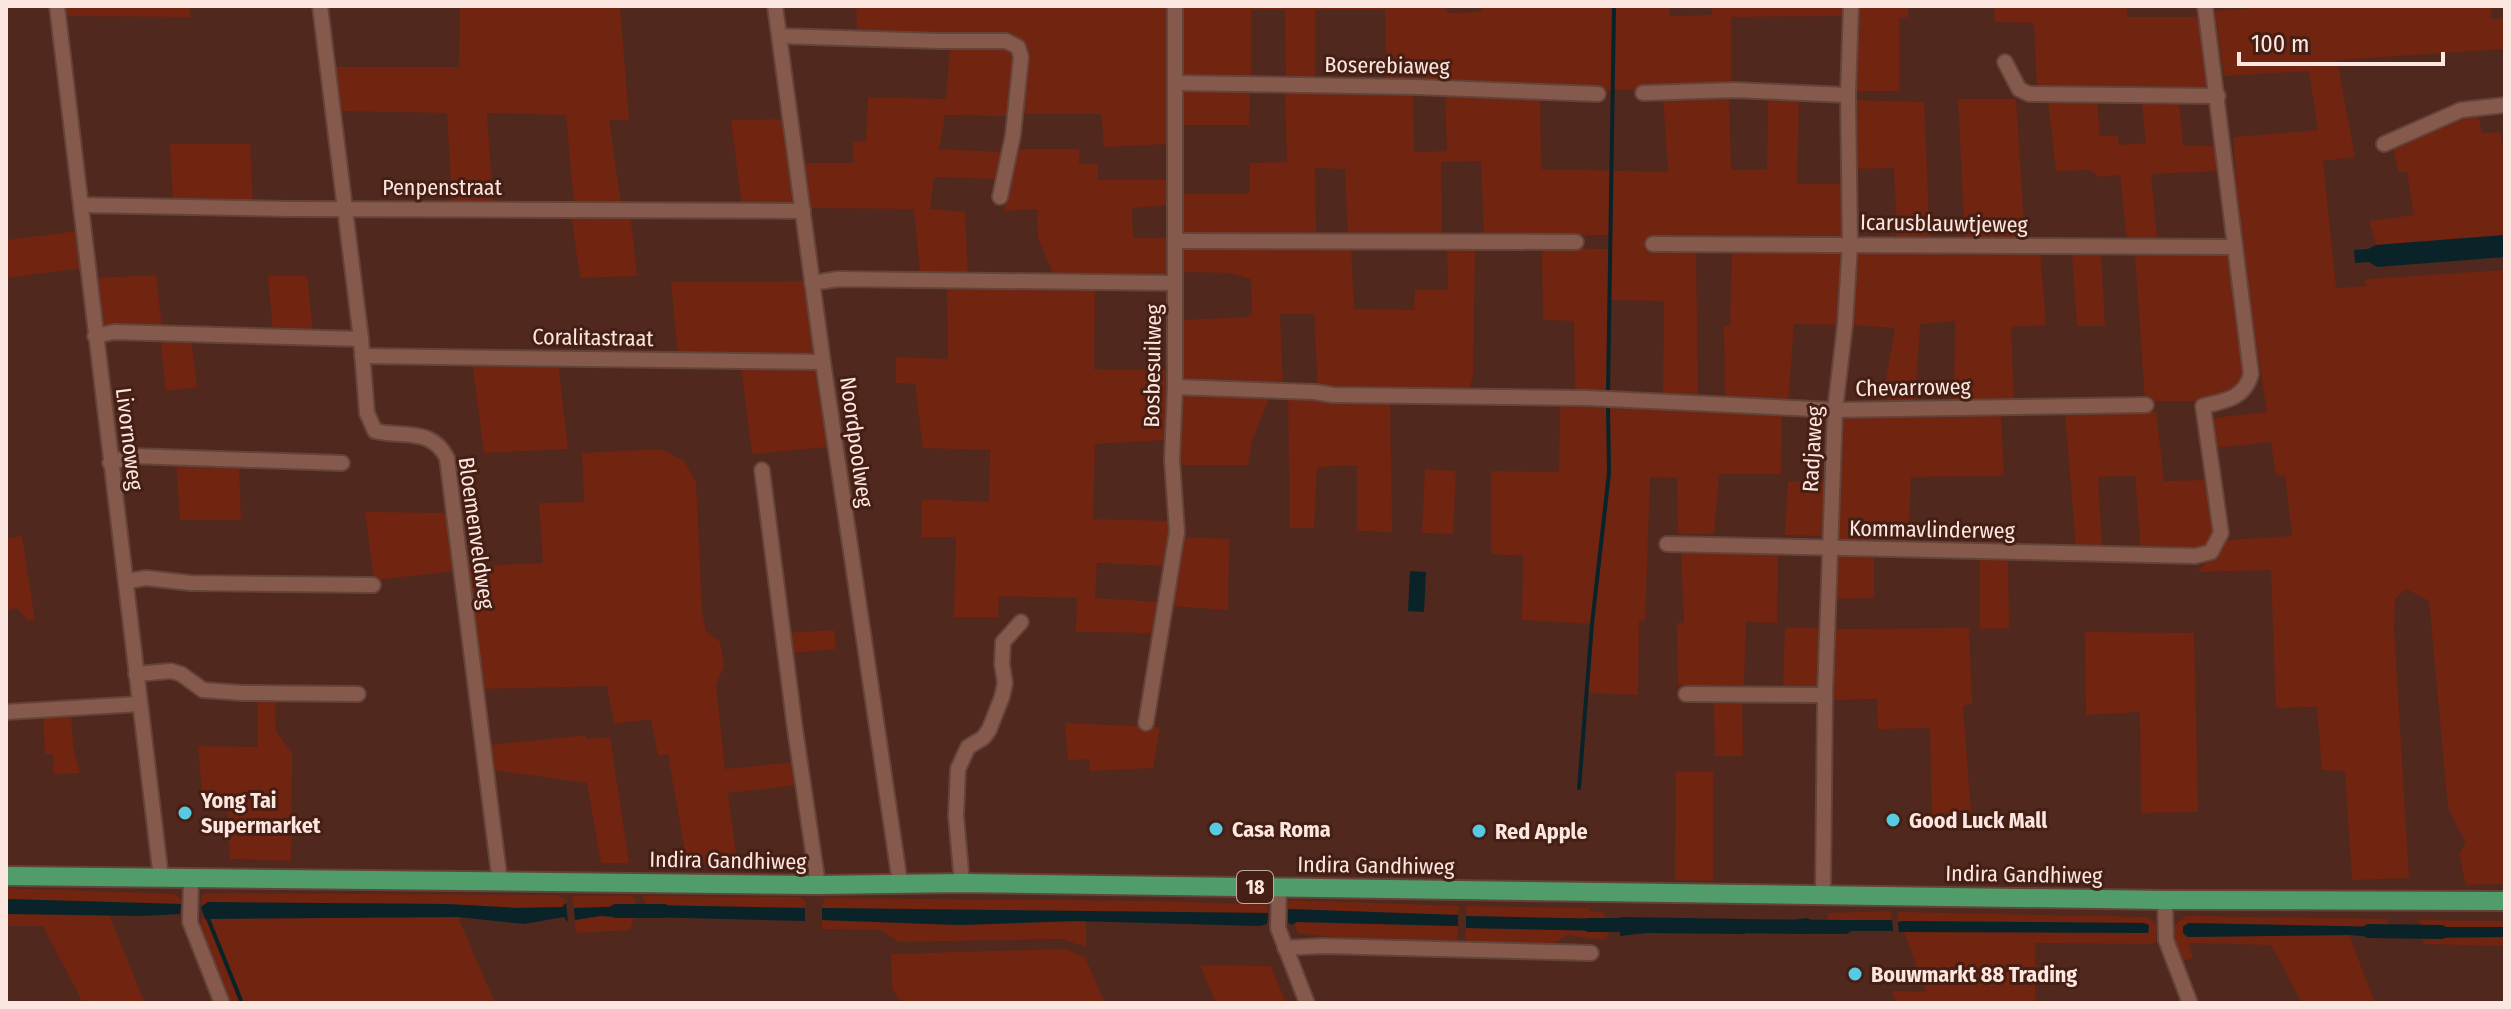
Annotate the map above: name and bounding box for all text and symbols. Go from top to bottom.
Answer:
scale bar [2239,16,2443,66]
text: 100 m [2251,30,2309,58]
street label: Boserebiaweg [1324,51,1451,80]
street label: Penpenstraat [382,174,503,201]
street label: Icarusblauwtjeweg [1860,209,2029,238]
street label: Bosbesuilweg [1138,303,1167,428]
street label: Coralitastraat [532,323,655,352]
street label: Chevarroweg [1855,373,1972,402]
street label: Noordpoolweg [834,375,879,510]
street label: Livornoweg [110,386,149,492]
street label: Radjaweg [1797,405,1828,493]
street label: Bloemenveldweg [452,455,501,611]
street label: Kommavlinderweg [1849,515,2016,544]
place label: Yong Tai Supermarket [200,787,321,839]
marker: Yong Tai Supermarket [176,804,194,822]
place label: Good Luck Mall [1909,807,2048,834]
marker: Good Luck Mall [1884,811,1902,829]
place label: Casa Roma [1232,816,1331,843]
place label: Red Apple [1495,818,1588,845]
marker: Casa Roma [1207,820,1225,838]
marker: Red Apple [1470,822,1488,840]
street label: Indira Gandhiweg [649,846,807,875]
street label: Indira Gandhiweg [1297,851,1455,880]
street label: Indira Gandhiweg [1945,860,2103,889]
road number: 18 [1237,871,1273,903]
place label: Bouwmarkt 88 Trading [1871,961,2077,988]
marker: Bouwmarkt 88 Trading [1846,965,1864,983]

